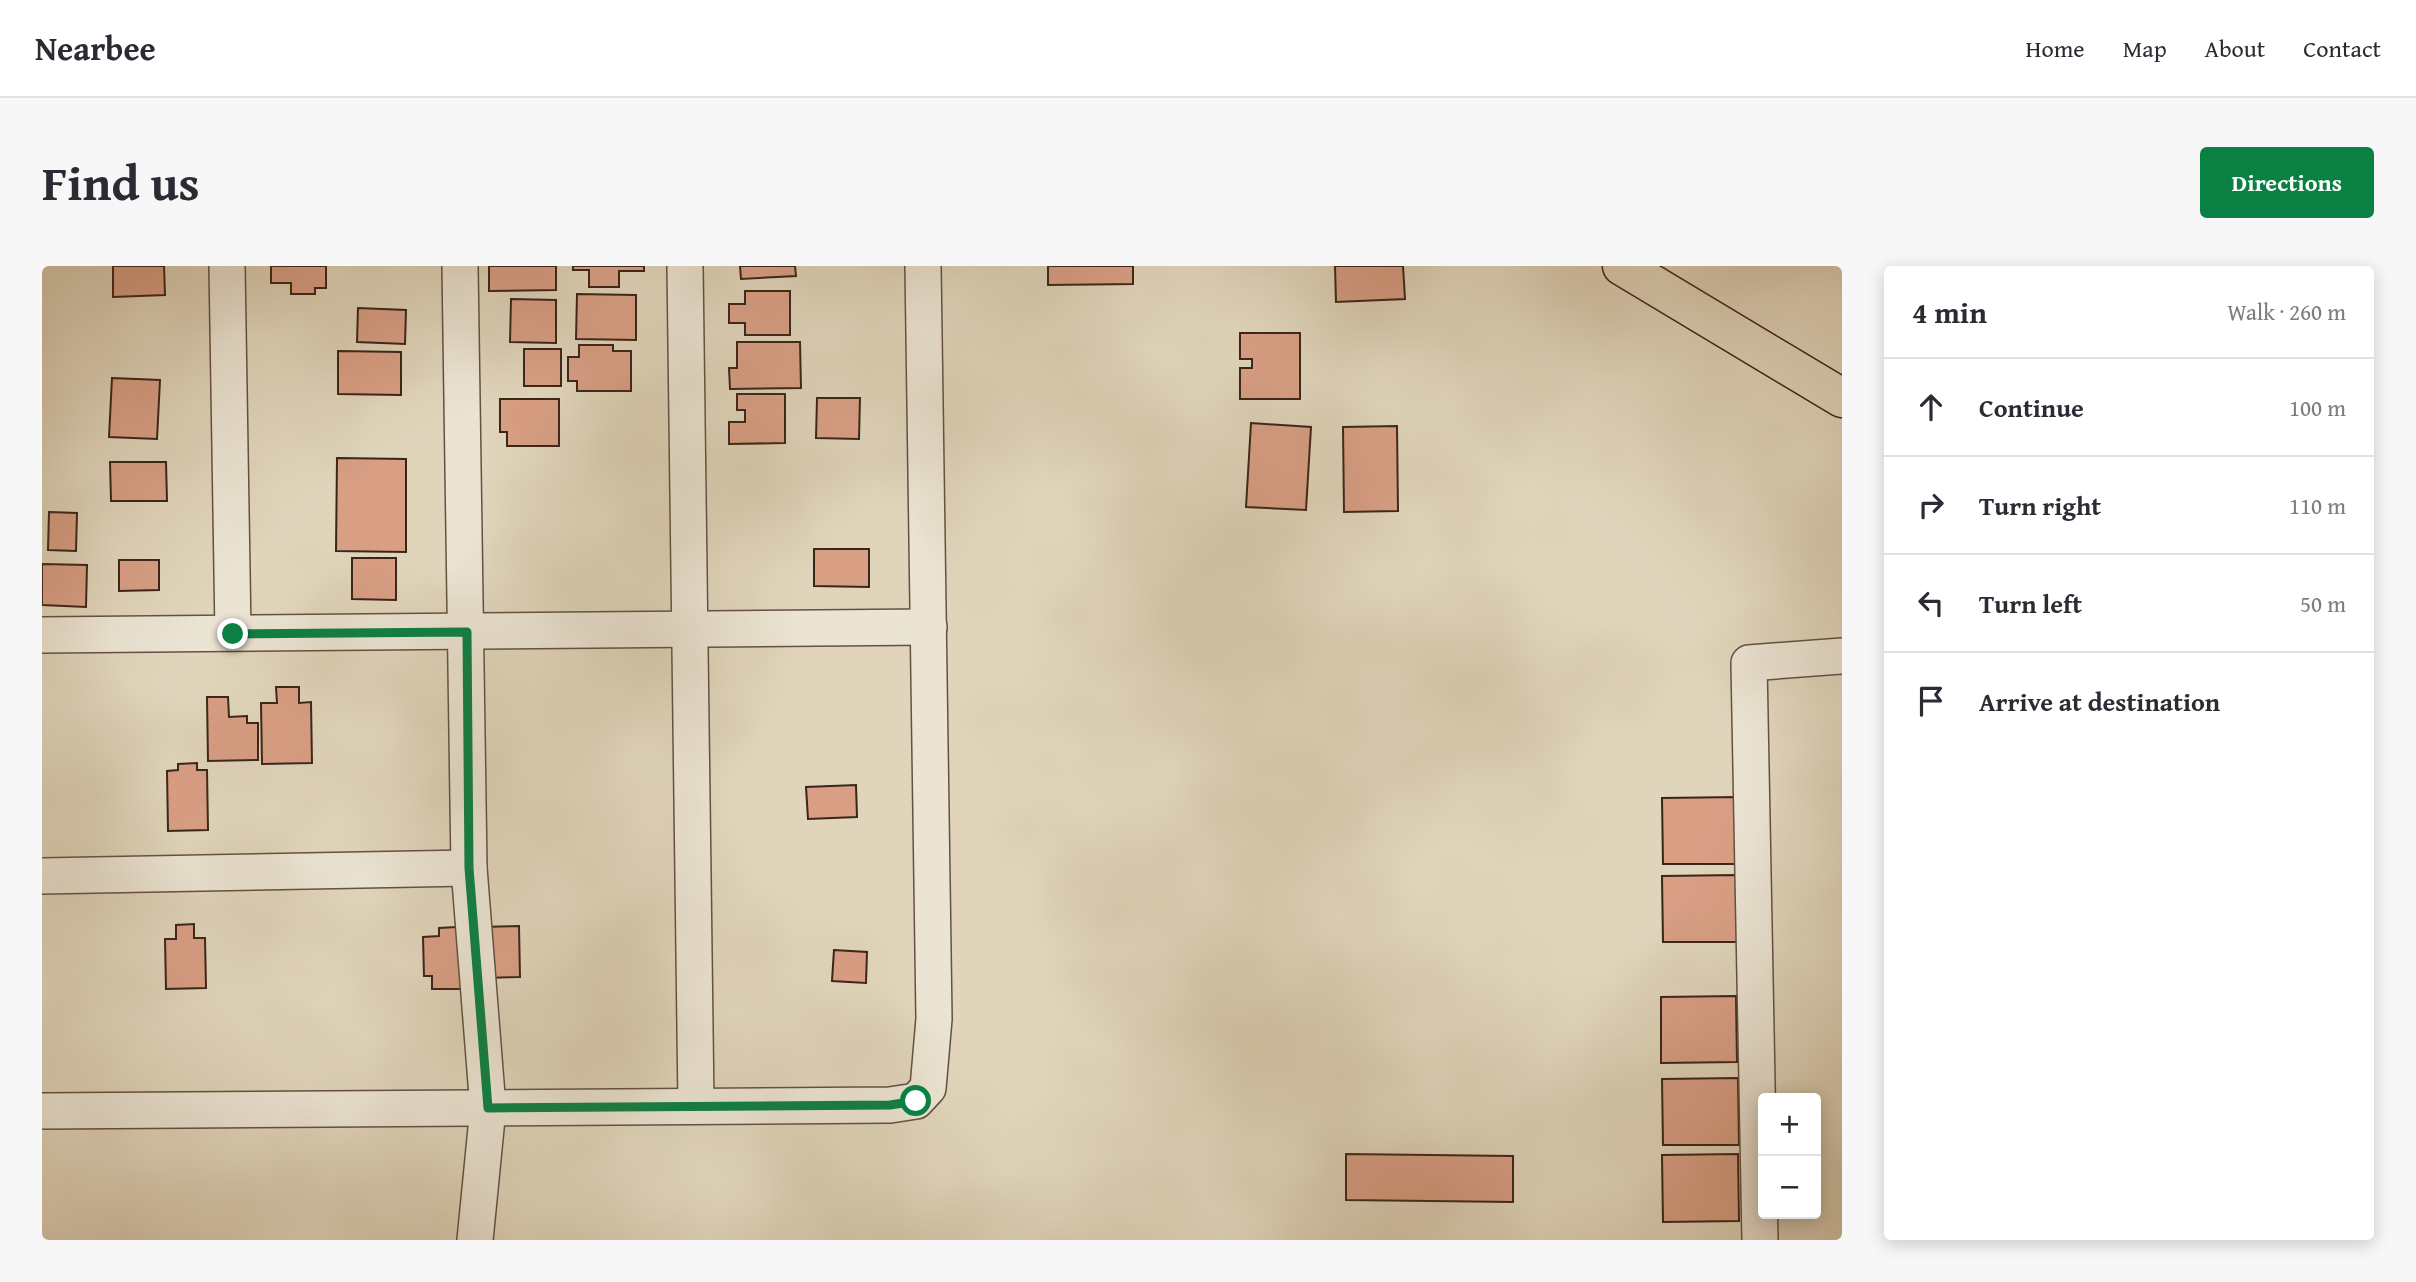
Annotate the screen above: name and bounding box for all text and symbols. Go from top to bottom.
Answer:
text: Nearbee [35,24,156,72]
text: Home [2026,31,2085,66]
text: Map [2123,31,2167,66]
text: About [2205,31,2265,66]
text: Contact [2303,31,2381,66]
text: Find us [42,146,200,218]
button: Directions [2200,147,2374,218]
text: 4 min [1912,290,1987,334]
text: Walk · 260 m [2227,295,2346,328]
icon: ahead [1912,388,1950,426]
text: Continue [1979,388,2084,427]
text: 100 m [2289,391,2346,424]
icon: right [1912,486,1950,524]
text: Turn right [1979,486,2101,525]
text: 110 m [2289,489,2346,522]
icon: left [1912,584,1950,622]
text: Turn left [1979,584,2082,623]
text: 50 m [2300,587,2346,620]
route end [217,618,248,649]
icon: arrive [1912,682,1950,720]
text: Arrive at destination [1979,682,2220,721]
route start [900,1085,931,1116]
map controls [1758,1093,1821,1219]
button: + [1758,1093,1821,1156]
button: − [1758,1156,1821,1219]

